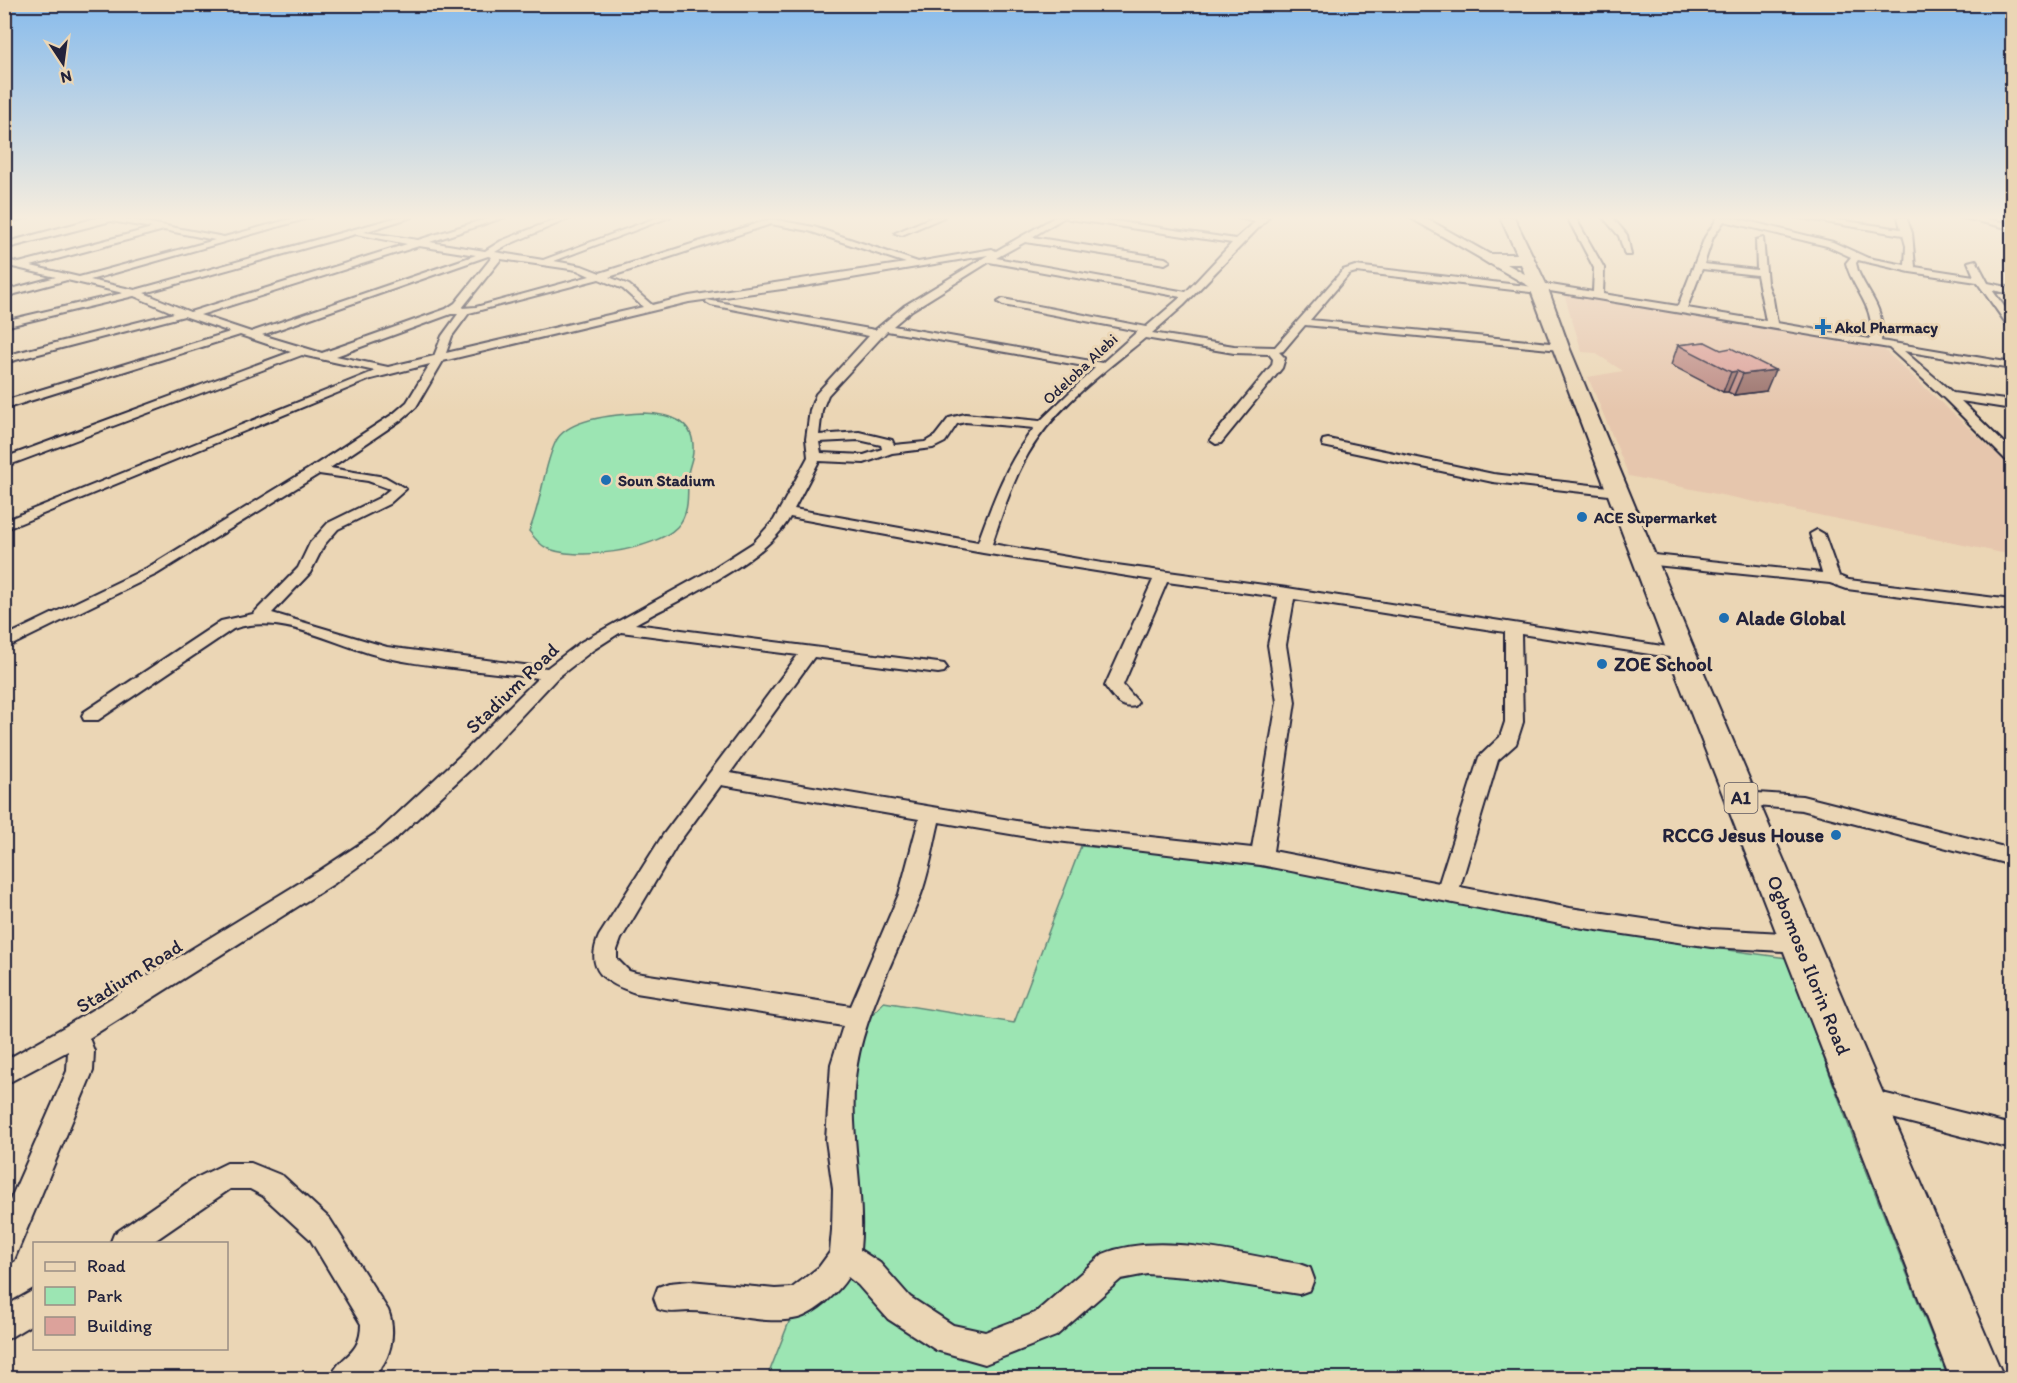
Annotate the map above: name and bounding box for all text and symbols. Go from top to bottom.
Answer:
north arrow [33,33,93,93]
text: N [59,67,74,88]
place label: Akol Pharmacy [1834,318,1938,338]
marker: Akol Pharmacy [1816,320,1830,334]
street label: Odeloba Alebi [1039,329,1121,409]
place label: Soun Stadium [618,471,715,490]
marker: Soun Stadium [599,473,613,487]
place label: ACE Supermarket [1593,508,1717,528]
marker: ACE Supermarket [1575,510,1589,524]
place label: Alade Global [1735,606,1846,630]
marker: Alade Global [1717,611,1731,625]
street label: Stadium Road [460,637,564,739]
place label: ZOE School [1614,652,1713,676]
marker: ZOE School [1595,657,1609,671]
road number: A1 [1724,783,1758,813]
place label: RCCG Jesus House [1662,823,1824,847]
marker: RCCG Jesus House [1829,828,1843,842]
street label: Ogbomoso Ilorin Road [1762,872,1856,1059]
street label: Stadium Road [72,934,186,1018]
legend [33,1242,228,1350]
text: Road [87,1255,126,1277]
text: Park [87,1285,122,1307]
text: Building [87,1315,153,1337]

